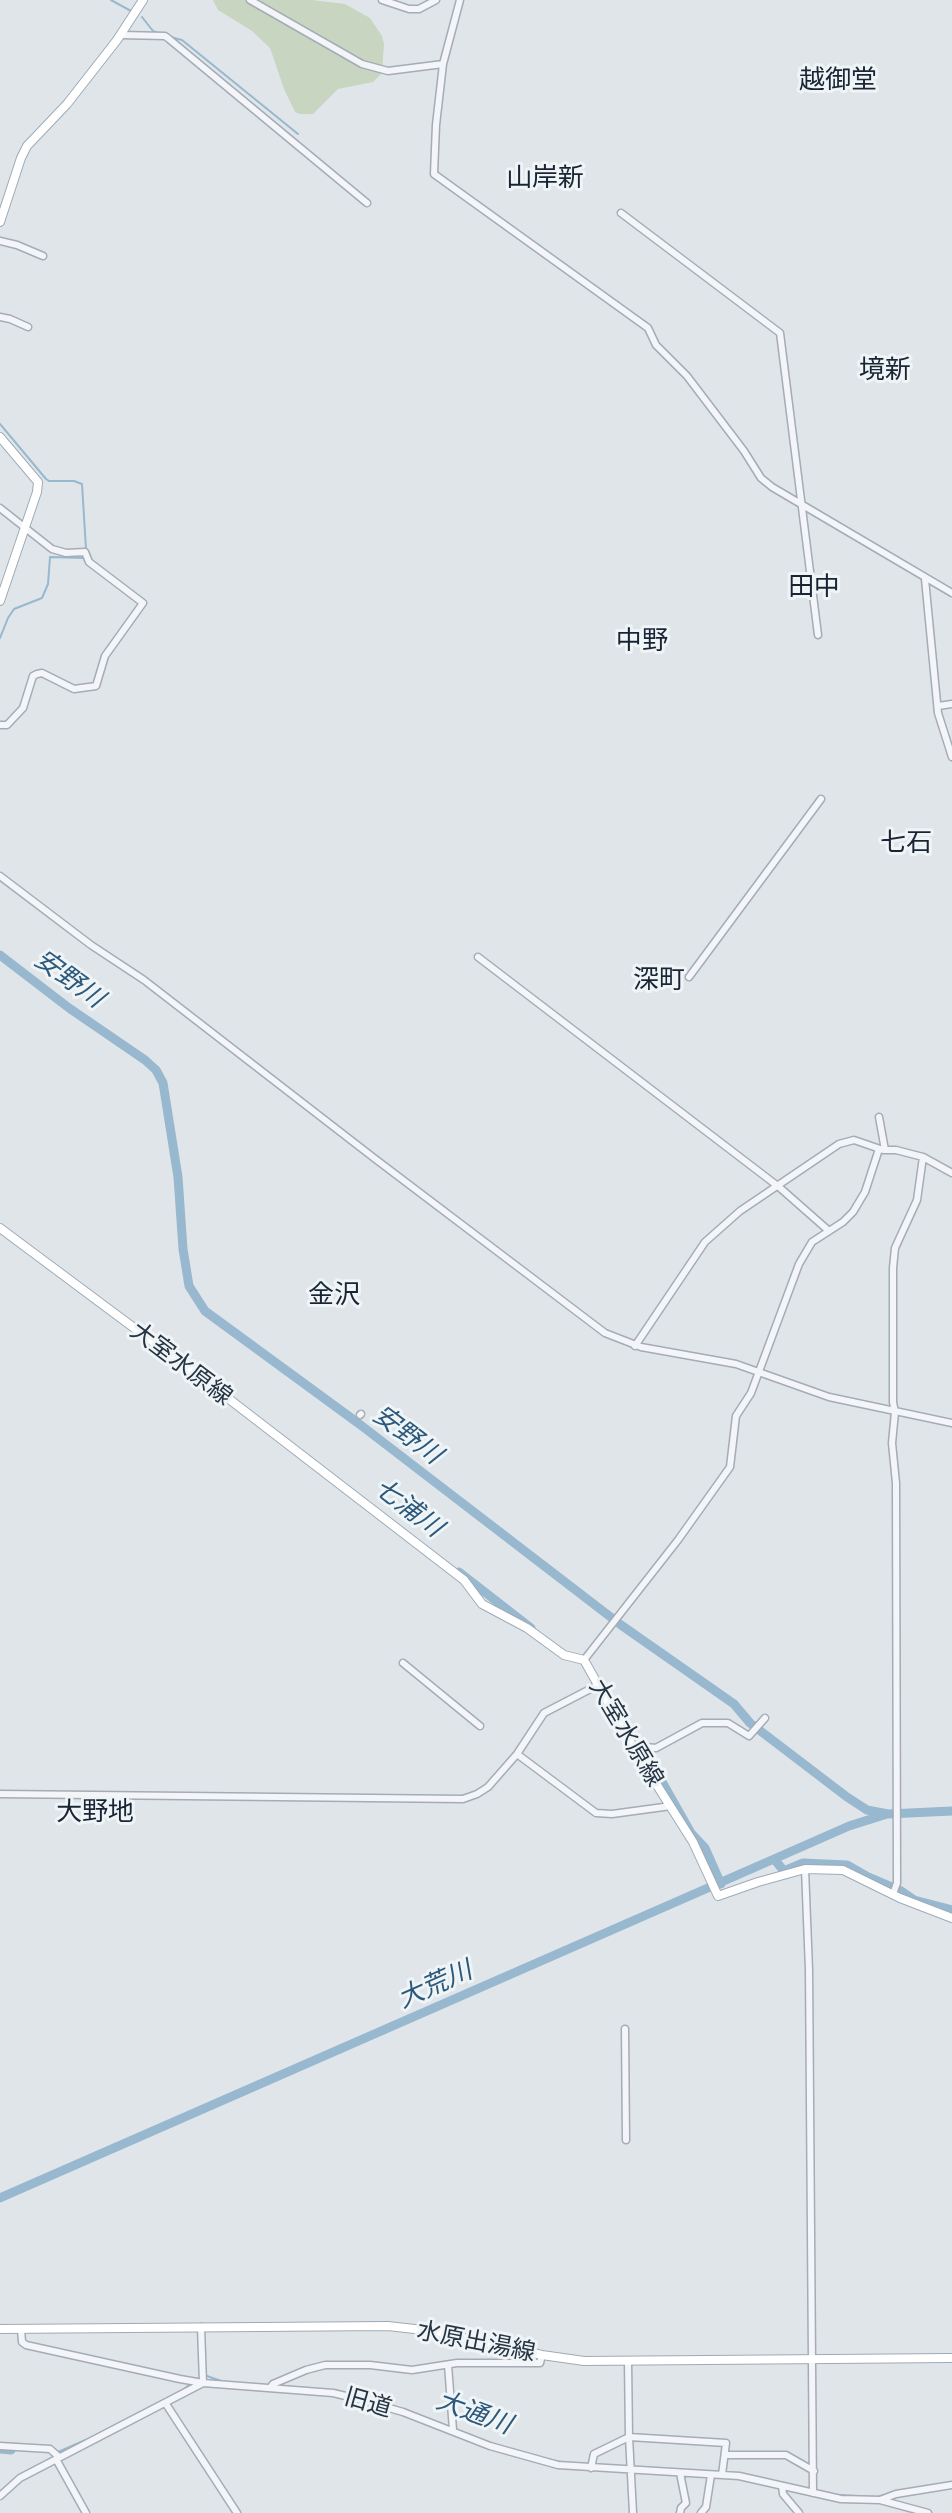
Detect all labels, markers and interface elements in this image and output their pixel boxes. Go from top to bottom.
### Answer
district label: 越御堂 [799,64,877,96]
district label: 山岸新 [506,162,584,194]
district label: 境新 [859,354,911,386]
district label: 田中 [788,571,840,603]
district label: 中野 [616,625,668,657]
district label: 七石 [880,827,932,859]
water label: 安野川 [28,943,110,1015]
district label: 深町 [633,964,685,996]
district label: 金沢 [308,1279,360,1311]
street label: 大室水原線 [124,1316,238,1412]
water label: 安野川 [366,1399,448,1471]
water label: 七浦川 [367,1472,449,1544]
street label: 大室水原線 [583,1674,669,1792]
district label: 大野地 [56,1796,134,1828]
water label: 大荒川 [393,1955,477,2015]
street label: 水原出湯線 [414,2316,538,2368]
street label: 旧道 [341,2383,395,2423]
water label: 大通川 [432,2385,516,2441]

